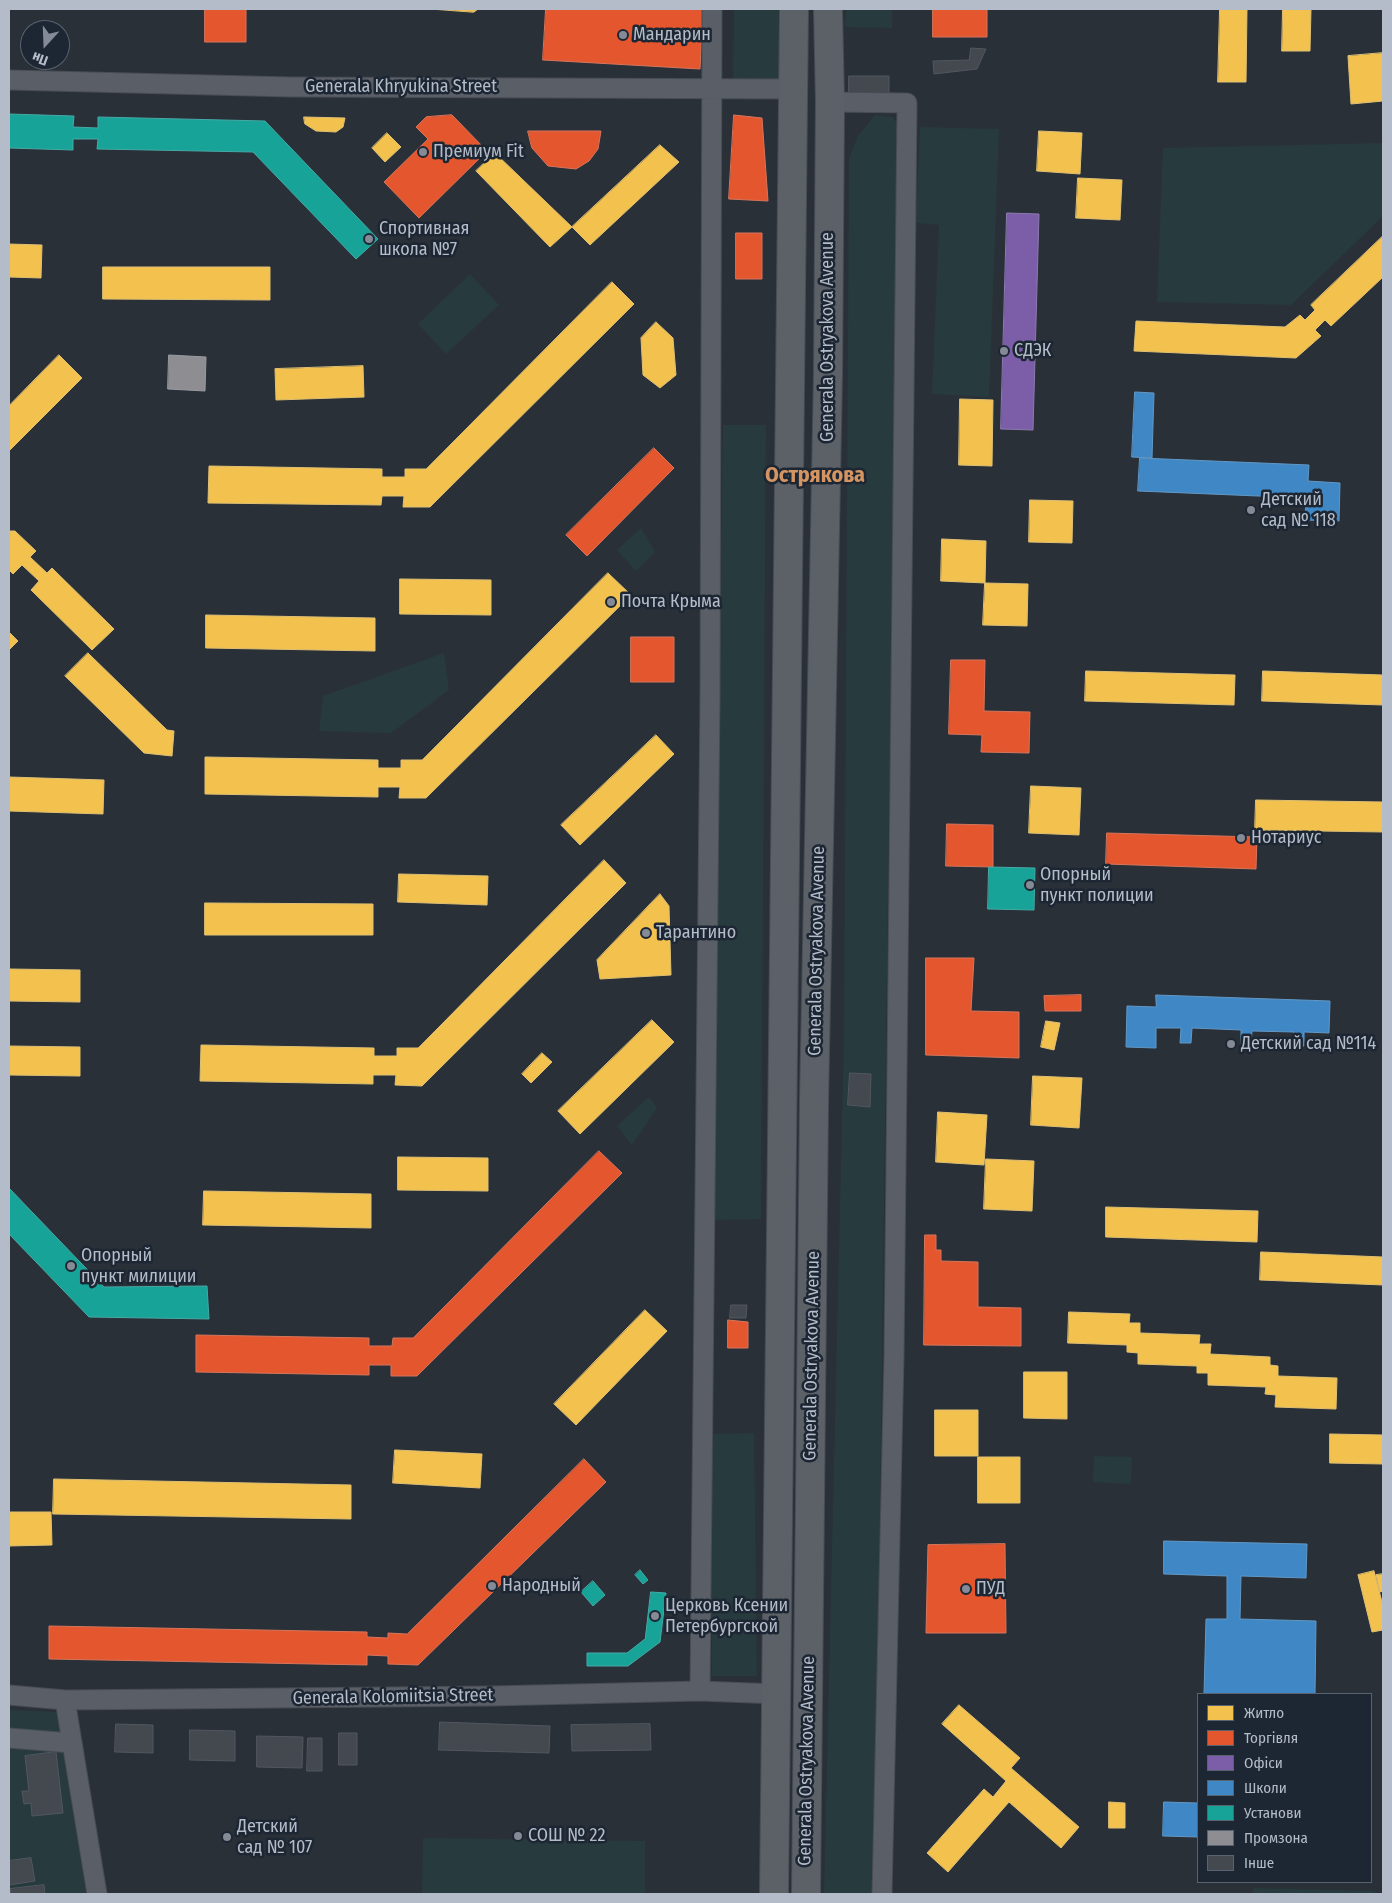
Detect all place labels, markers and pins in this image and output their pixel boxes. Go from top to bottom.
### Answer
place label: Мандарин [633,24,711,46]
marker: Мандарин [617,29,629,41]
place label: Премиум Fit [433,141,524,163]
marker: Премиум Fit [417,146,429,158]
place label: Спортивная школа №7 [379,218,469,260]
marker: Спортивная школа №7 [363,233,375,245]
place label: СДЭК [1014,340,1051,362]
marker: СДЭК [998,345,1010,357]
place label: Детский сад № 118 [1261,489,1336,532]
marker: Детский сад № 118 [1245,504,1257,516]
place label: Почта Крыма [621,591,721,613]
marker: Почта Крыма [605,596,617,608]
place label: Нотариус [1251,827,1321,849]
marker: Нотариус [1235,832,1247,844]
place label: Опорный пункт полиции [1040,864,1154,906]
marker: Опорный пункт полиции [1024,879,1036,891]
place label: Тарантино [656,922,736,944]
marker: Тарантино [640,927,652,939]
place label: Детский сад №114 [1241,1033,1376,1055]
marker: Детский сад №114 [1225,1038,1237,1050]
place label: Опорный пункт милиции [81,1245,197,1288]
marker: Опорный пункт милиции [65,1260,77,1272]
place label: Народный [502,1575,581,1597]
place label: ПУД [976,1578,1005,1600]
marker: Народный [486,1580,498,1592]
marker: ПУД [960,1583,972,1595]
place label: Церковь Ксении Петербургской [665,1595,788,1638]
marker: Церковь Ксении Петербургской [649,1610,661,1622]
place label: Детский сад № 107 [237,1816,312,1858]
place label: СОШ № 22 [528,1825,605,1847]
marker: СОШ № 22 [512,1830,524,1842]
marker: Детский сад № 107 [221,1831,233,1843]

